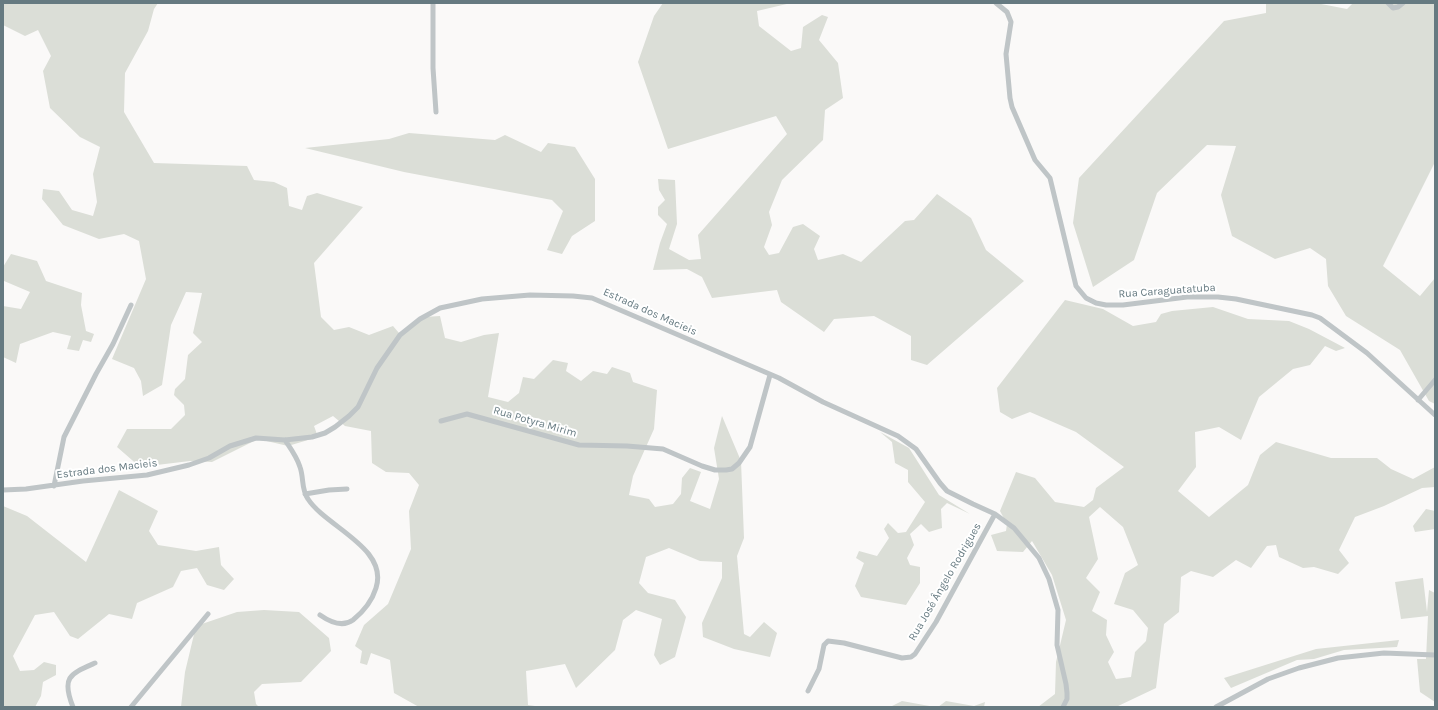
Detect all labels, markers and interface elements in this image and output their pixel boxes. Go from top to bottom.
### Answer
street label: Rua Caraguatatuba [1118,281,1216,301]
street label: Estrada dos Macieis [601,285,699,339]
street label: Rua Potyra Mirim [492,404,578,440]
street label: Estrada dos Macieis [56,456,158,482]
street label: Rua José Ângelo Rodrigues [906,521,984,643]

